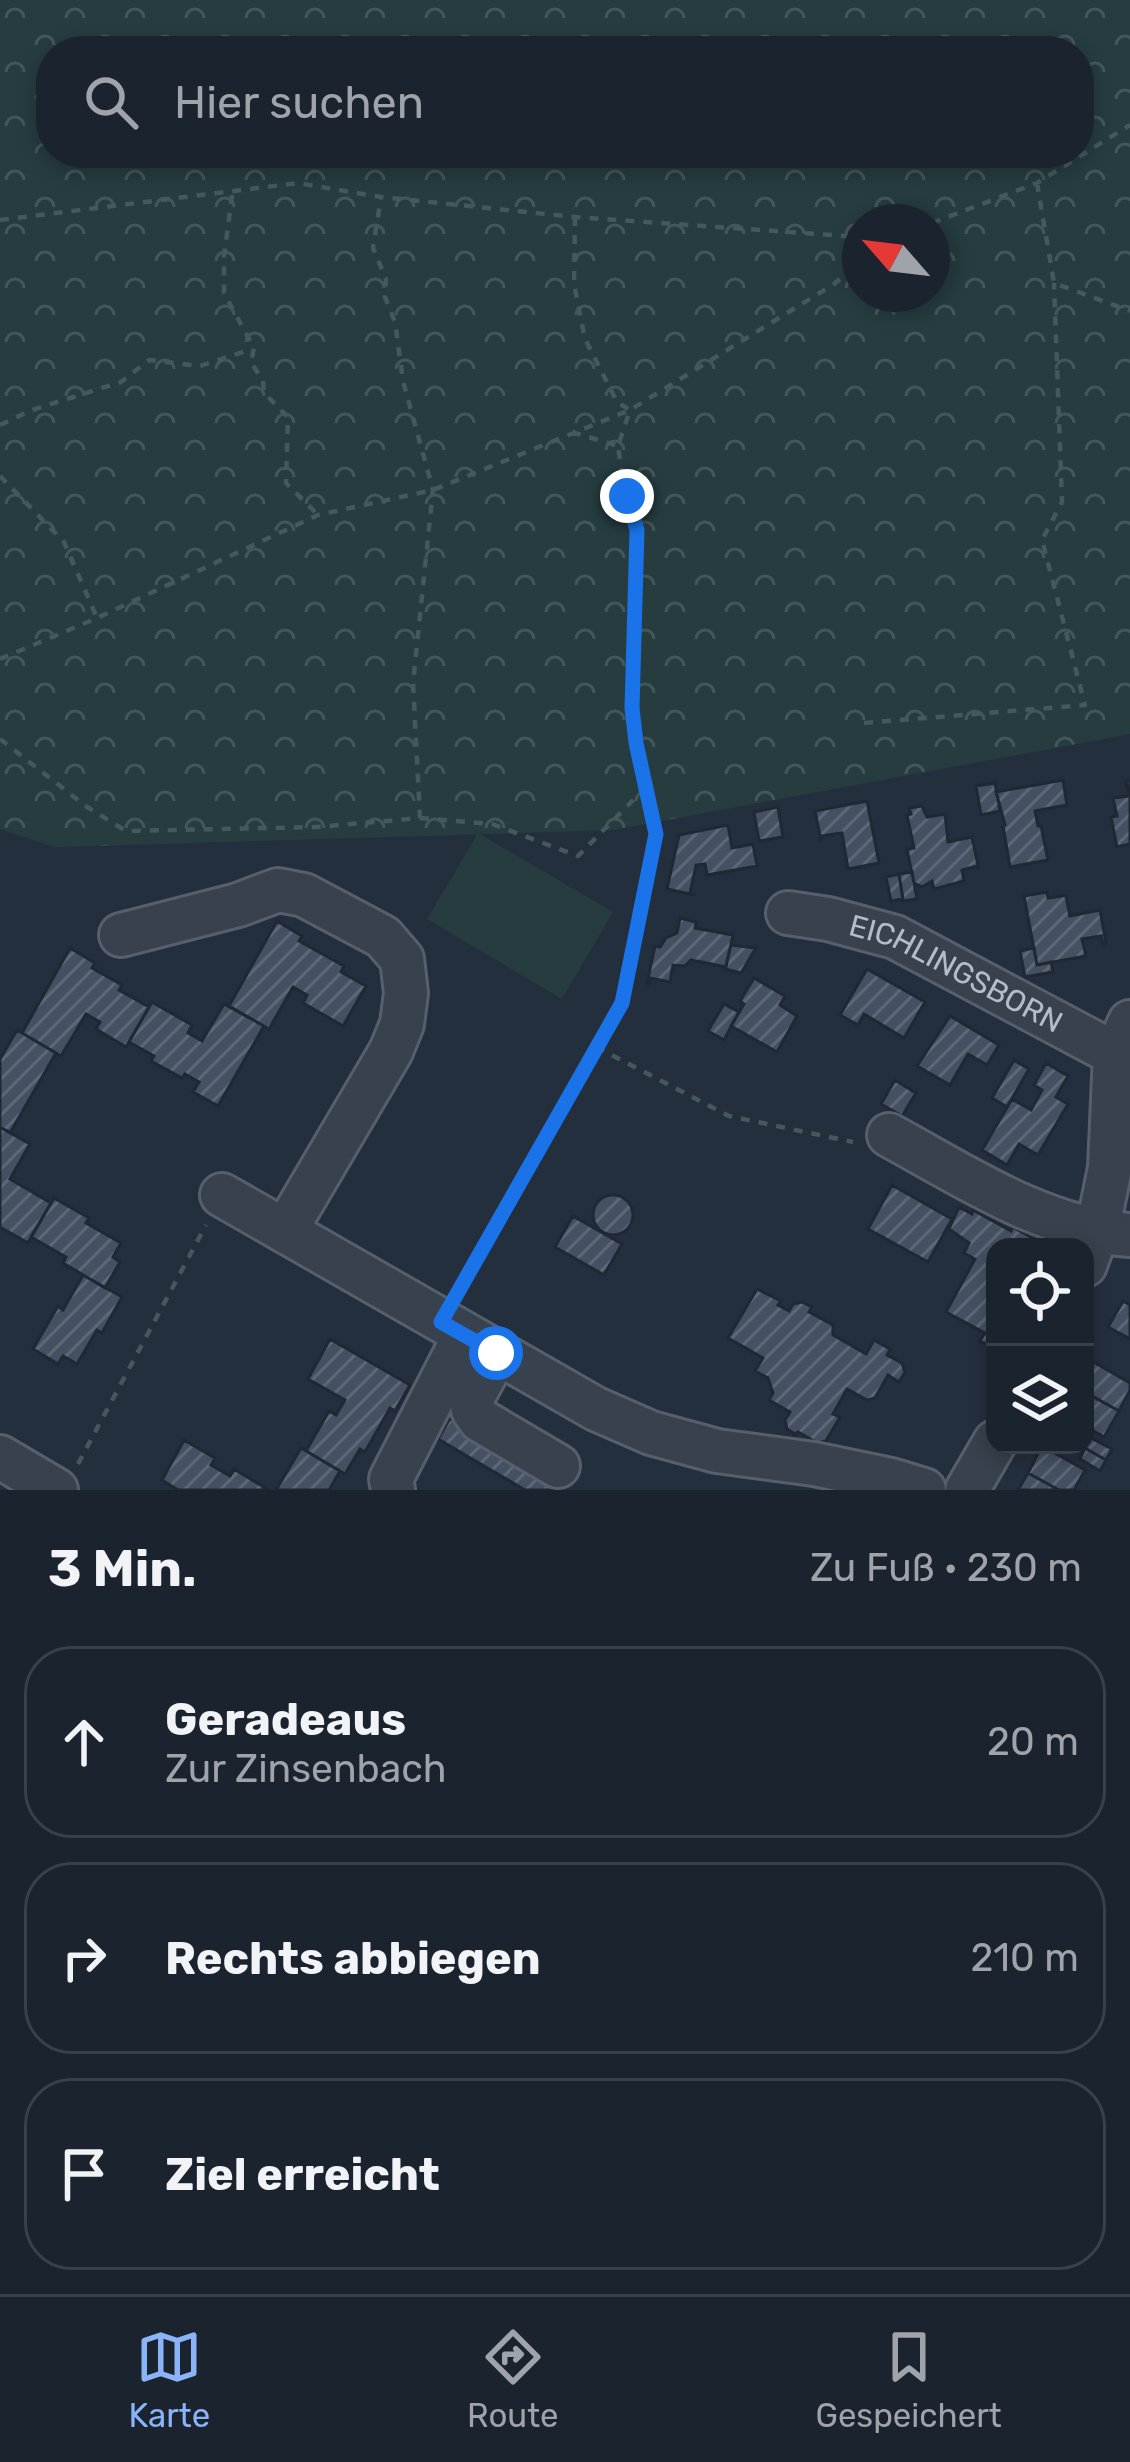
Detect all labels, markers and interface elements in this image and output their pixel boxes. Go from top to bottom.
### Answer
search box [36,36,1094,168]
icon: search [78,69,144,135]
text: Hier suchen [174,76,424,129]
north arrow [842,204,950,312]
route end [600,469,654,523]
street label: EICHLINGSBORN [845,908,1069,1041]
map controls [986,1238,1094,1454]
button: locate [986,1238,1094,1346]
route start [469,1326,523,1380]
button: layers [986,1346,1094,1454]
text: 3 Min. [48,1538,197,1599]
text: Zu Fuß · 230 m [810,1545,1082,1591]
text: Geradeaus [165,1693,406,1746]
icon: ahead [51,1709,117,1775]
text: 20 m [987,1719,1079,1765]
text: Zur Zinsenbach [165,1746,447,1792]
icon: right [51,1925,117,1991]
text: Rechts abbiegen [165,1932,541,1985]
text: 210 m [970,1935,1079,1981]
icon: arrive [51,2141,117,2207]
text: Ziel erreicht [165,2148,440,2201]
tab: Karte [128,2324,210,2435]
tab: Route [467,2324,559,2435]
tab: Gespeichert [815,2324,1002,2435]

